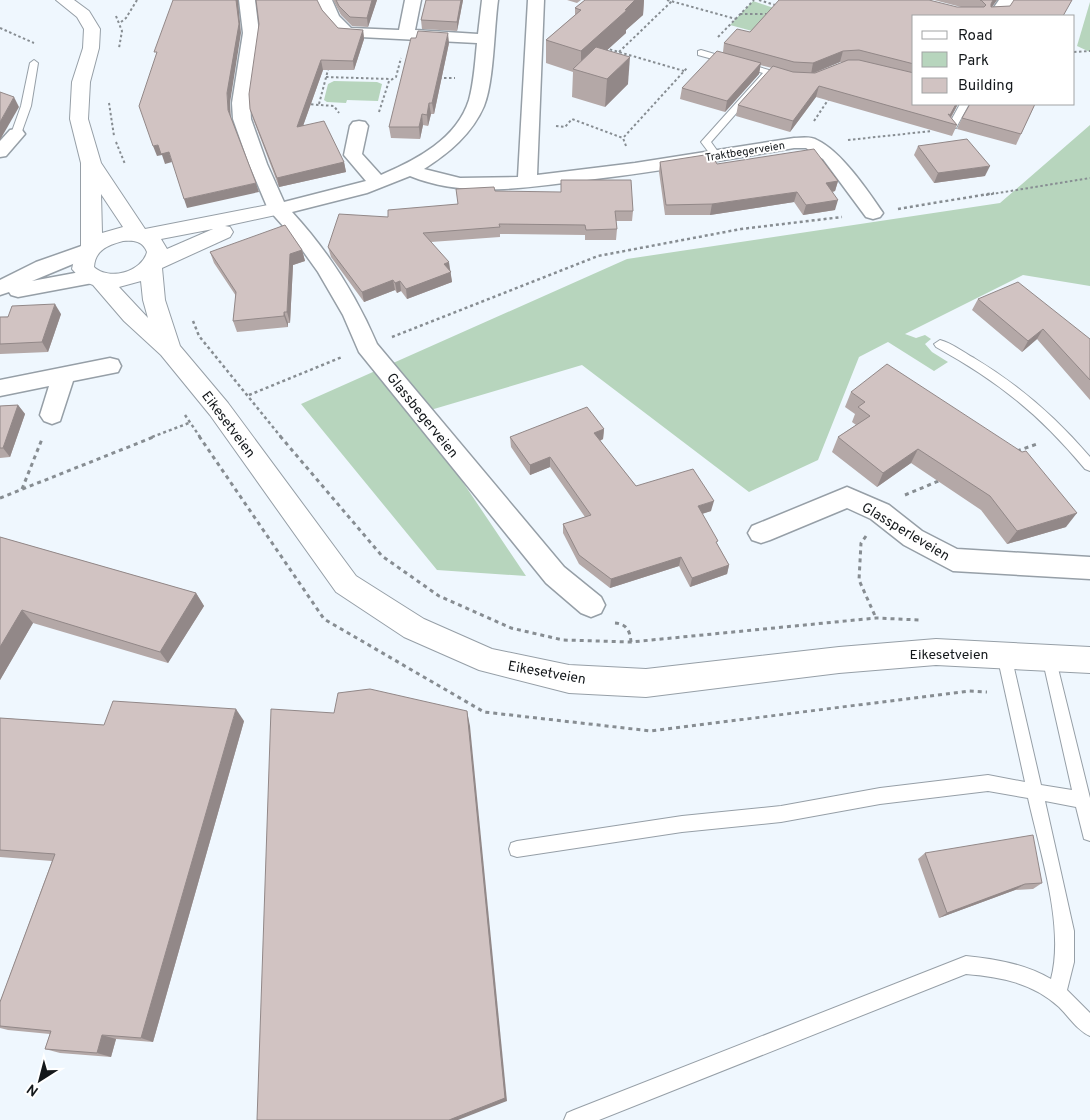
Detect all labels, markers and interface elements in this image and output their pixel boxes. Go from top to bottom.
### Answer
legend [912,15,1075,105]
text: Road [958,27,993,46]
text: Park [958,52,989,71]
text: Building [958,77,1013,96]
street label: Traktbegerveien [704,139,786,165]
street label: Glassbegerveien [382,370,461,462]
street label: Eikesetveien [197,388,258,462]
street label: Glassperleveien [858,499,952,565]
street label: Eikesetveien [910,647,988,664]
street label: Eikesetveien [506,658,587,689]
north arrow [15,1055,65,1105]
text: N [24,1079,42,1099]

